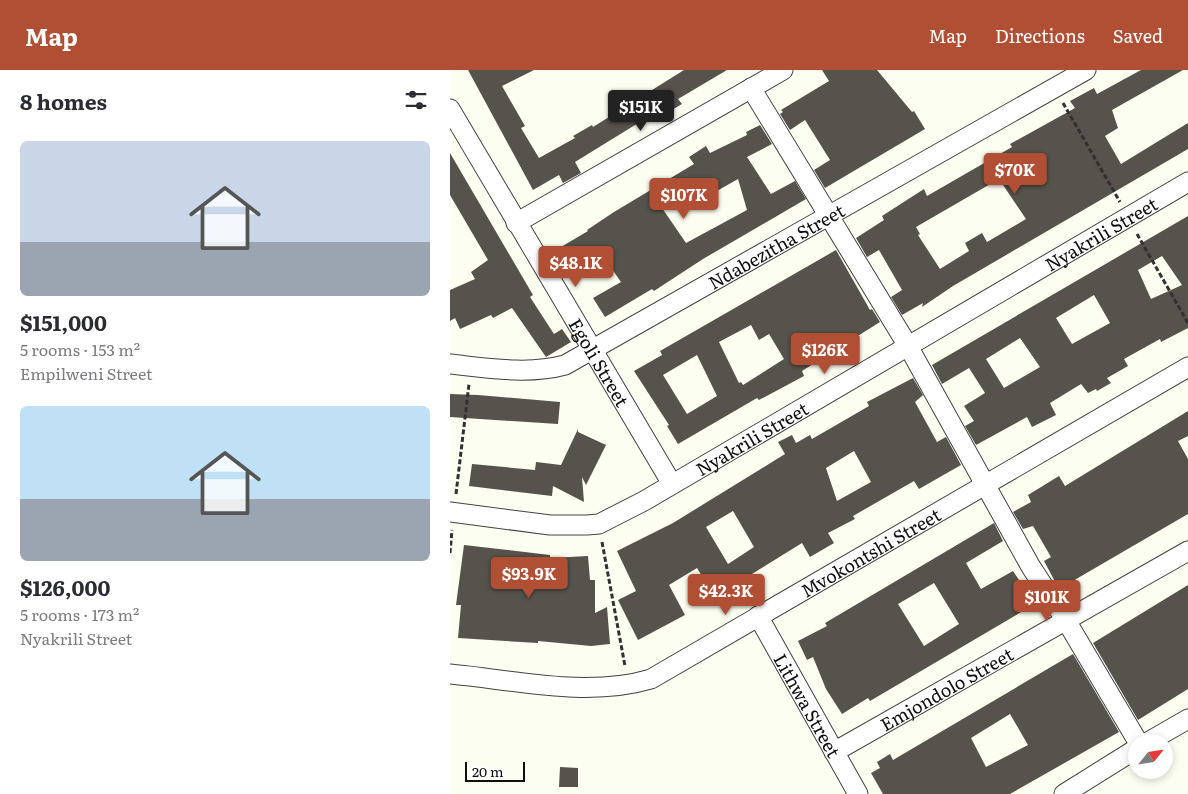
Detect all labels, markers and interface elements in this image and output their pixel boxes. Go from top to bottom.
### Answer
text: Map [25,18,78,53]
text: Map [929,22,967,49]
text: Directions [995,22,1085,49]
text: Saved [1113,22,1163,49]
text: 8 homes [20,85,107,116]
icon: filters [402,86,430,114]
pin: $151K [606,90,676,132]
text: $151K [619,94,663,118]
pin: $70K [985,152,1045,195]
text: $70K [995,157,1035,181]
icon: home [180,173,270,263]
pin: $107K [649,178,719,220]
text: $107K [660,182,708,206]
street label: Nyakrili Street [1039,189,1163,277]
street label: Ndabezitha Street [703,196,850,295]
pin: $48.1K [535,246,617,288]
text: $48.1K [549,250,603,274]
text: $151,000 [20,306,107,337]
street label: Egoli Street [563,313,637,412]
pin: $126K [790,332,860,375]
text: 5 rooms · 153 m² [20,337,140,361]
text: $126K [802,337,848,361]
text: Empilweni Street [20,361,152,385]
street label: Nyakrili Street [690,394,813,482]
icon: home [180,438,270,528]
street label: Mvokontshi Street [795,500,946,603]
pin: $93.9K [488,556,570,599]
text: $93.9K [502,561,556,585]
text: $126,000 [20,571,110,602]
pin: $42.3K [685,574,767,616]
text: $42.3K [699,578,753,602]
pin: $101K [1012,580,1082,622]
text: $101K [1024,584,1070,608]
text: 5 rooms · 173 m² [20,602,139,626]
text: Nyakrili Street [20,626,132,650]
street label: Emjondolo Street [875,639,1018,737]
street label: Lithwa Street [768,648,848,763]
north arrow [1128,734,1172,779]
map controls [1128,734,1173,779]
scale bar [465,759,525,782]
text: 20 m [472,761,504,781]

